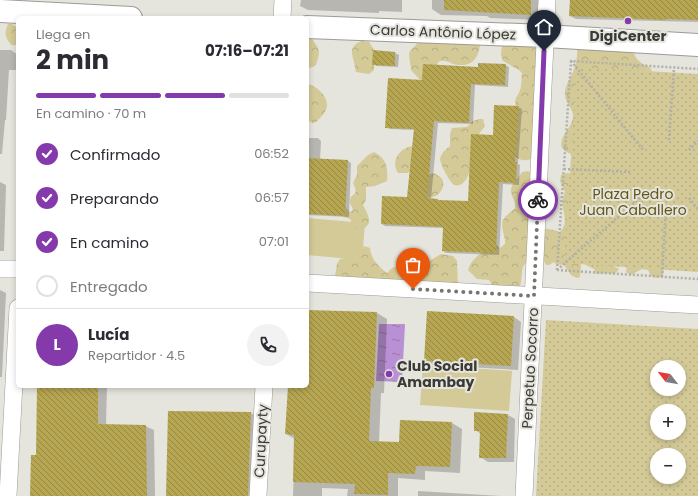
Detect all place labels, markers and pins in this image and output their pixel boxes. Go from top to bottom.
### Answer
pin [527,10,561,51]
marker: DigiCenter [623,16,633,26]
place label: DigiCenter [590,26,666,46]
pin [396,248,430,289]
place label: Club Social Amambay [397,356,477,392]
marker: Club Social Amambay [384,369,394,379]

